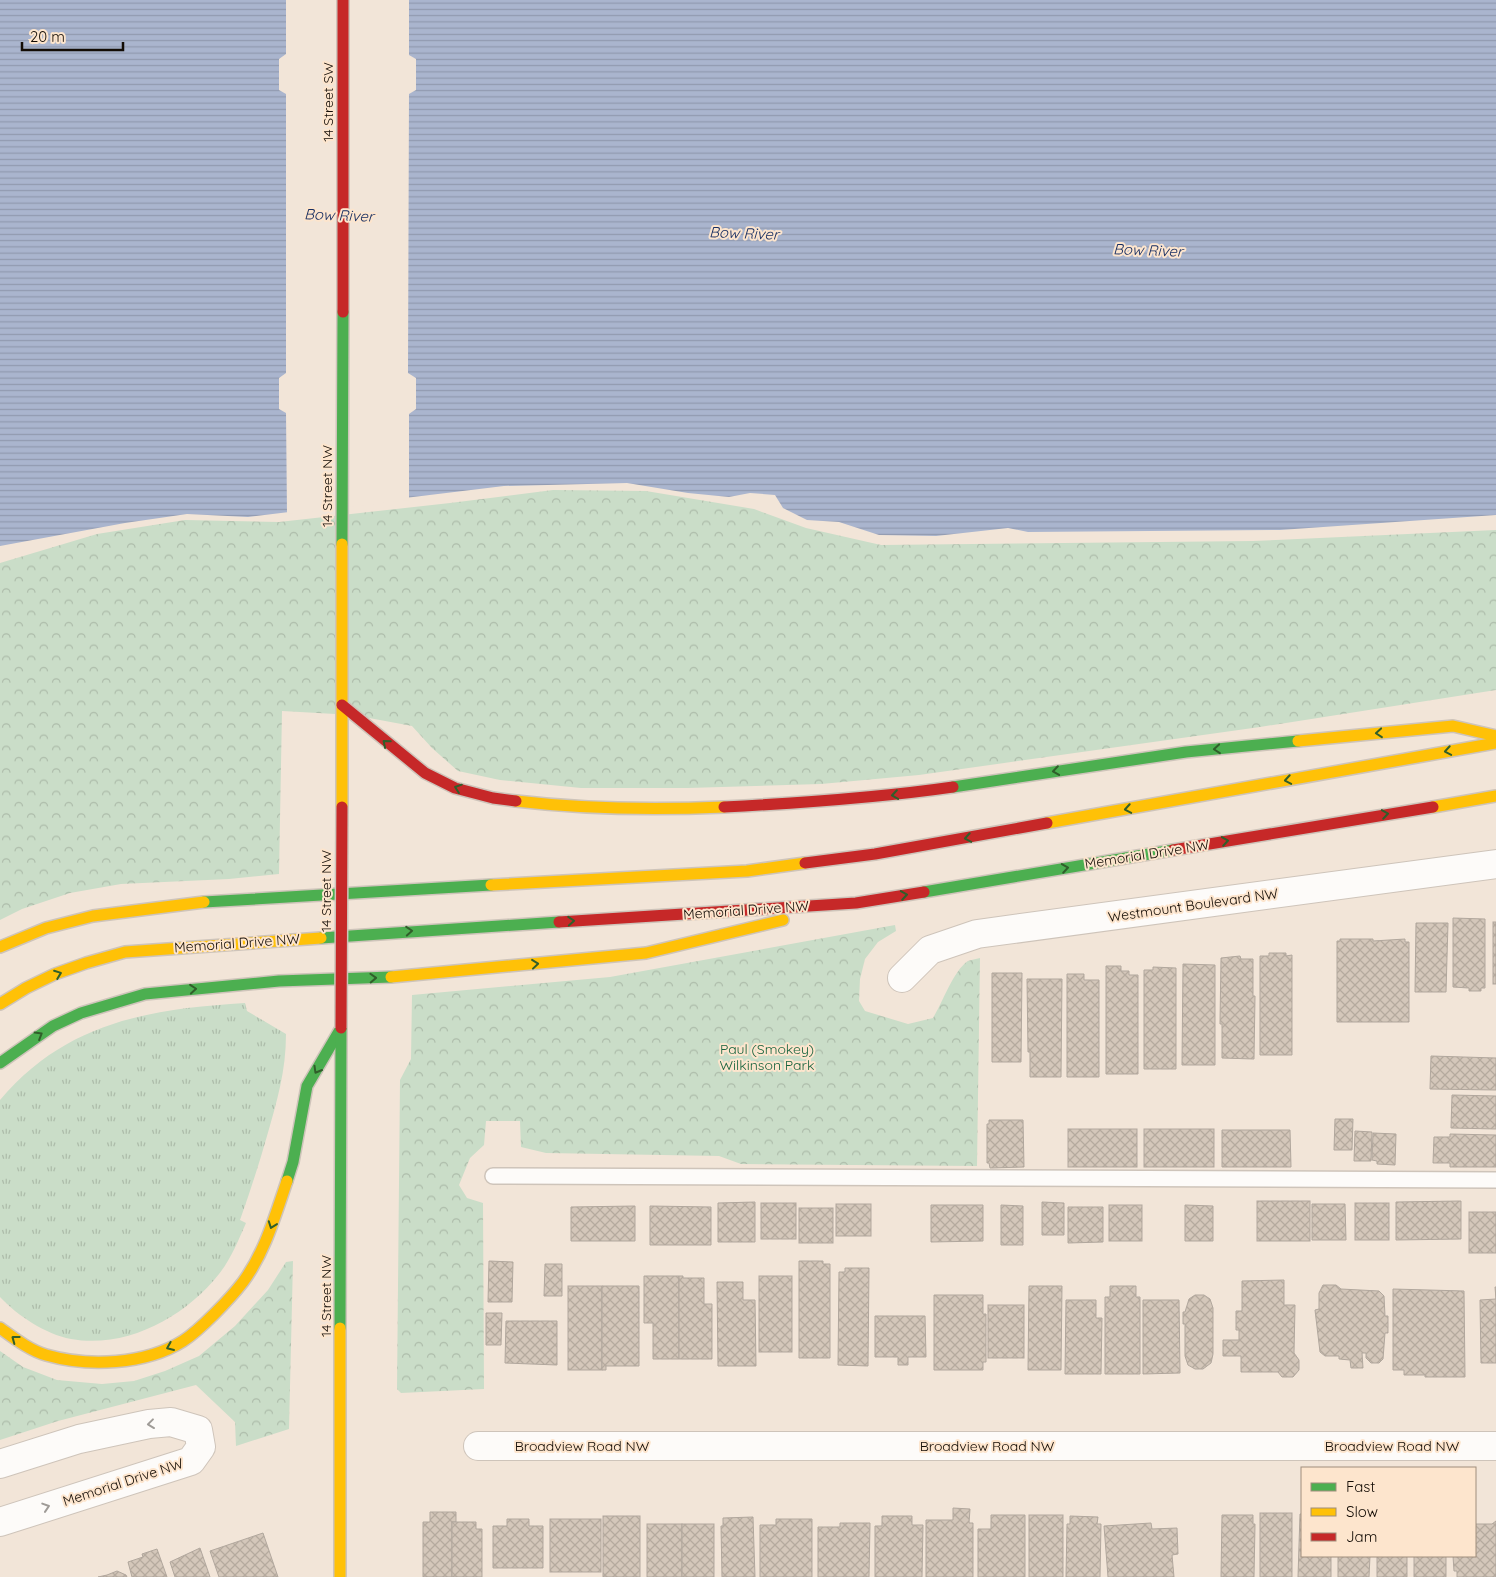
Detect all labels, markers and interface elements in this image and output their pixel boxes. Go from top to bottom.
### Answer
scale bar [22,20,124,52]
text: 20 m [30,27,65,46]
street label: 14 Street SW [319,62,337,142]
water label: Bow River [304,204,376,226]
water label: Bow River [709,222,781,244]
water label: Bow River [1113,239,1185,261]
street label: 14 Street NW [318,445,336,527]
one-way arrow [1374,728,1382,739]
one-way arrow [383,740,392,749]
one-way arrow [1213,743,1221,754]
one-way arrow [1444,746,1452,756]
one-way arrow [1052,765,1060,775]
one-way arrow [1284,775,1292,785]
one-way arrow [454,784,463,794]
one-way arrow [891,789,899,800]
one-way arrow [1124,803,1133,813]
one-way arrow [1381,810,1390,820]
one-way arrow [964,832,973,842]
street label: Memorial Drive NW [1083,835,1211,873]
one-way arrow [1221,837,1229,847]
street label: 14 Street NW [317,850,335,932]
one-way arrow [1061,863,1069,874]
street label: Westmount Boulevard NW [1107,884,1280,926]
one-way arrow [900,890,909,900]
street label: Memorial Drive NW [683,897,810,923]
one-way arrow [568,915,576,926]
one-way arrow [406,926,414,937]
street label: Memorial Drive NW [174,930,301,956]
one-way arrow [531,959,539,970]
one-way arrow [54,970,62,980]
one-way arrow [369,972,377,983]
one-way arrow [190,984,198,995]
one-way arrow [34,1031,43,1041]
park label: Paul (Smokey) Wilkinson Park [720,1040,814,1074]
one-way arrow [313,1064,323,1073]
one-way arrow [268,1220,278,1229]
street label: 14 Street NW [317,1255,335,1337]
one-way arrow [11,1336,21,1345]
one-way arrow [166,1340,175,1351]
one-way arrow [147,1418,155,1429]
street label: Broadview Road NW [515,1437,650,1455]
street label: Broadview Road NW [920,1437,1055,1455]
street label: Broadview Road NW [1325,1437,1460,1455]
street label: Memorial Drive NW [60,1454,186,1510]
legend [1301,1467,1476,1557]
text: Fast [1346,1477,1375,1496]
text: Slow [1346,1502,1378,1521]
one-way arrow [42,1503,50,1513]
text: Jam [1346,1527,1377,1546]

